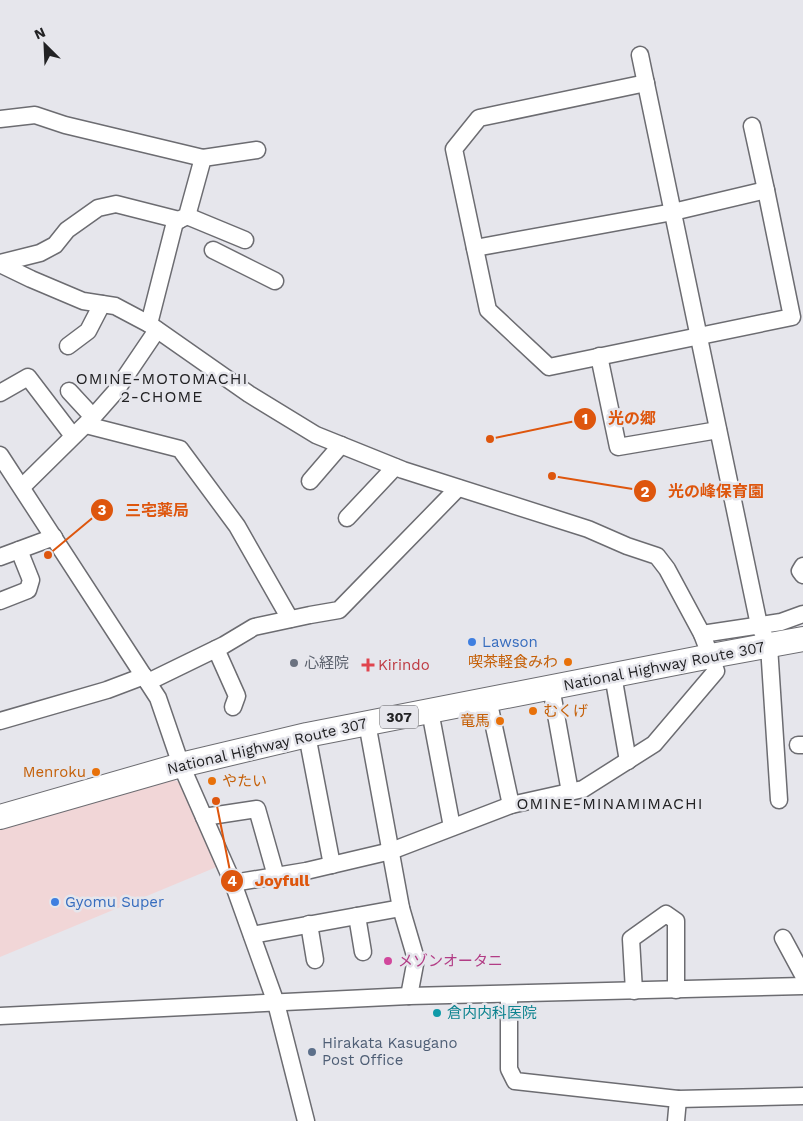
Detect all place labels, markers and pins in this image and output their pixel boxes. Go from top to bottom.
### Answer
callout: 光の郷 [573,403,666,434]
callout: 光の峰保育園 [633,476,774,507]
callout: 三宅薬局 [90,494,199,525]
place label: Lawson [482,633,538,651]
marker: Lawson [466,636,478,648]
place label: 喫茶軽食みわ [468,653,558,671]
place label: 心経院 [304,654,349,672]
place label: Kirindo [378,656,430,674]
marker: 喫茶軽食みわ [562,656,574,668]
marker: 心経院 [288,657,300,669]
marker: Kirindo [362,659,374,671]
place label: むくげ [543,702,588,720]
marker: むくげ [527,705,539,717]
place label: 竜馬 [460,712,490,730]
marker: 竜馬 [494,715,506,727]
place label: Menroku [23,763,86,781]
marker: Menroku [90,766,102,778]
place label: やたい [222,772,267,790]
marker: やたい [206,775,218,787]
callout: Joyfull [219,865,319,896]
place label: Gyomu Super [65,893,164,911]
marker: Gyomu Super [49,896,61,908]
place label: メゾンオータニ [398,952,503,970]
marker: メゾンオータニ [382,955,394,967]
place label: 倉内内科医院 [447,1004,537,1022]
marker: 倉内内科医院 [431,1007,443,1019]
place label: Hirakata Kasugano Post Office [322,1034,458,1069]
marker: Hirakata Kasugano Post Office [306,1046,318,1058]

